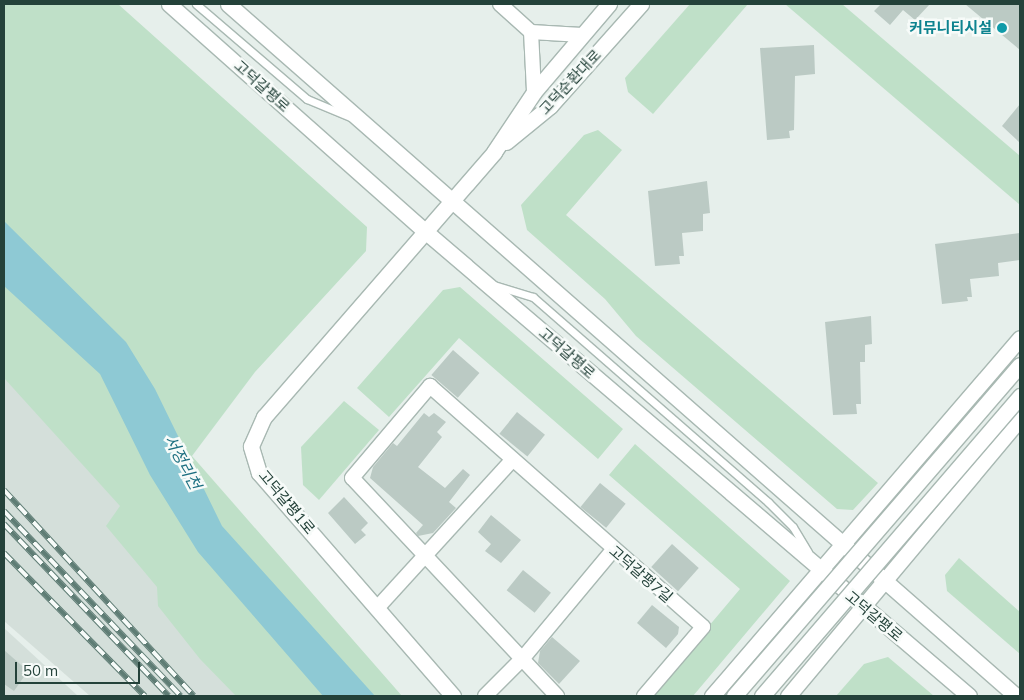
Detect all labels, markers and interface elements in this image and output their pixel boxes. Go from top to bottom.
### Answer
place label: 커뮤니티시설 [909,19,992,37]
marker: 커뮤니티시설 [996,22,1008,34]
street label: 고덕순환대로 [535,46,605,118]
street label: 고덕갈평로 [230,56,294,116]
street label: 고덕갈평로 [535,324,599,382]
water label: 서정리천 [161,431,205,493]
street label: 고덕갈평1로 [255,466,319,538]
street label: 고덕갈평7길 [606,542,676,606]
street label: 고덕갈평로 [842,587,906,645]
scale bar [18,652,142,684]
text: 50 m [23,661,58,680]

